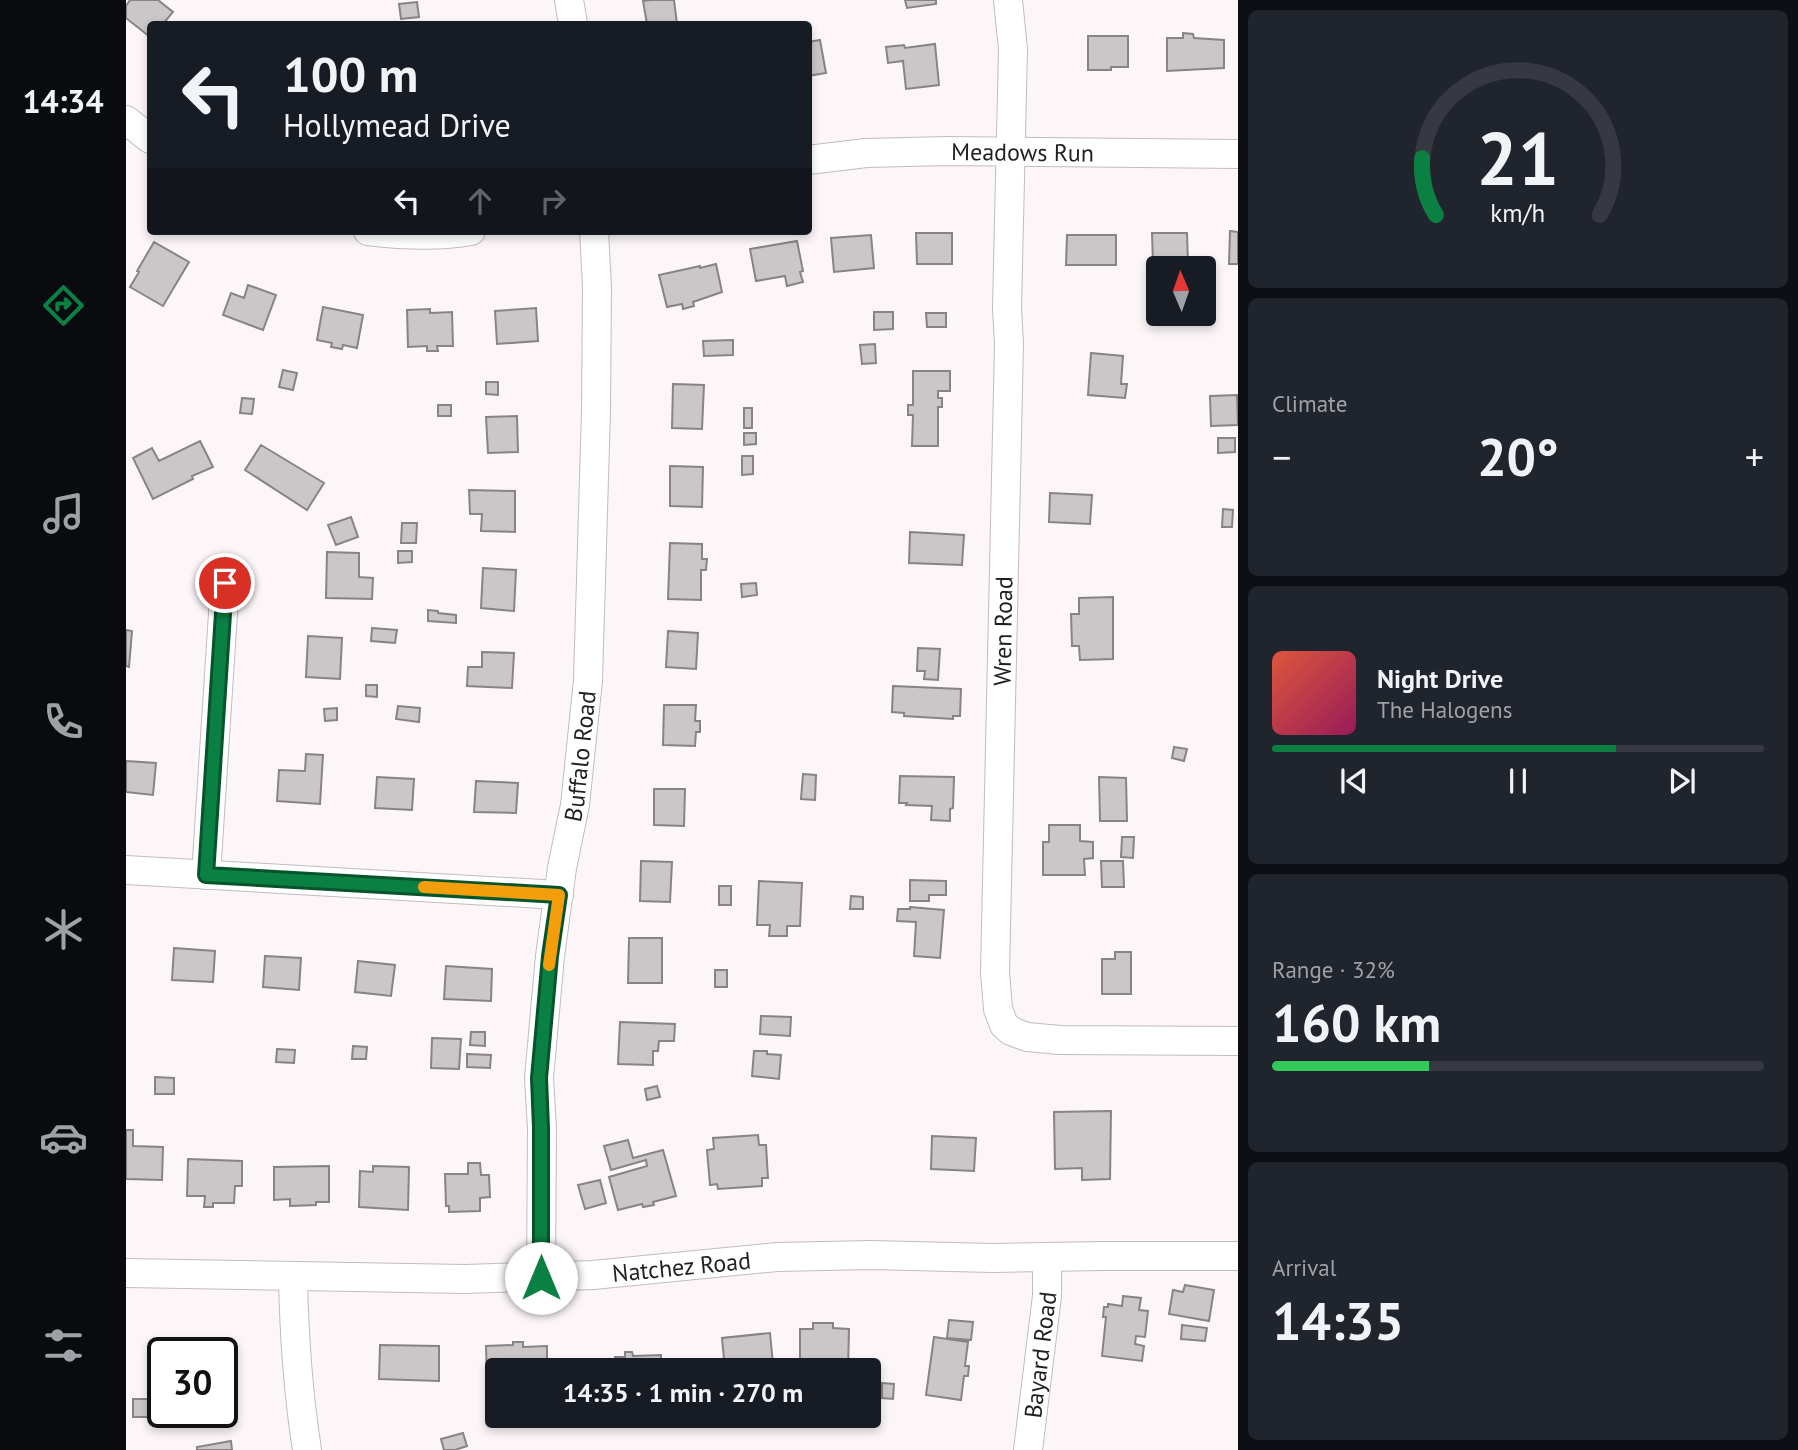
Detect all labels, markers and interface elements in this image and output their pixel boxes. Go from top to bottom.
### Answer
text: 100 m [283,42,418,106]
icon: left [168,49,259,140]
text: 14:34 [22,80,104,122]
text: Hollymead Drive [283,104,511,146]
text: 21 [1477,111,1559,205]
street label: Meadows Run [951,136,1094,168]
icon: left [388,182,426,220]
icon: ahead [461,182,499,220]
icon: right [534,182,572,220]
text: km/h [1491,197,1545,229]
north arrow [1146,256,1216,326]
map controls [1146,256,1216,326]
icon: directions [39,281,88,330]
text: Climate [1272,389,1347,418]
text: 20° [1477,423,1559,490]
text: − [1272,432,1291,481]
text: + [1745,432,1764,481]
icon: music [39,489,88,538]
pin [195,553,255,613]
icon: arrive [206,564,244,602]
street label: Wren Road [987,576,1019,686]
text: Night Drive [1377,662,1503,695]
street label: Buffalo Road [557,689,602,824]
text: The Halogens [1377,695,1512,724]
icon: phone [39,697,88,746]
icon: previous [1335,762,1373,800]
icon: pause [1499,762,1537,800]
icon: next [1663,762,1701,800]
icon: climate [39,905,88,954]
text: Range · 32% [1272,955,1395,984]
text: 160 km [1272,989,1441,1056]
icon: car [39,1113,88,1162]
position arrow [504,1241,578,1315]
street label: Natchez Road [611,1244,752,1289]
text: Arrival [1272,1253,1336,1282]
text: 14:35 [1272,1287,1404,1354]
street label: Bayard Road [1017,1290,1063,1420]
icon: filters [39,1321,88,1370]
speed limit sign: 30 [147,1337,238,1428]
text: 14:35 · 1 min · 270 m [563,1376,803,1409]

